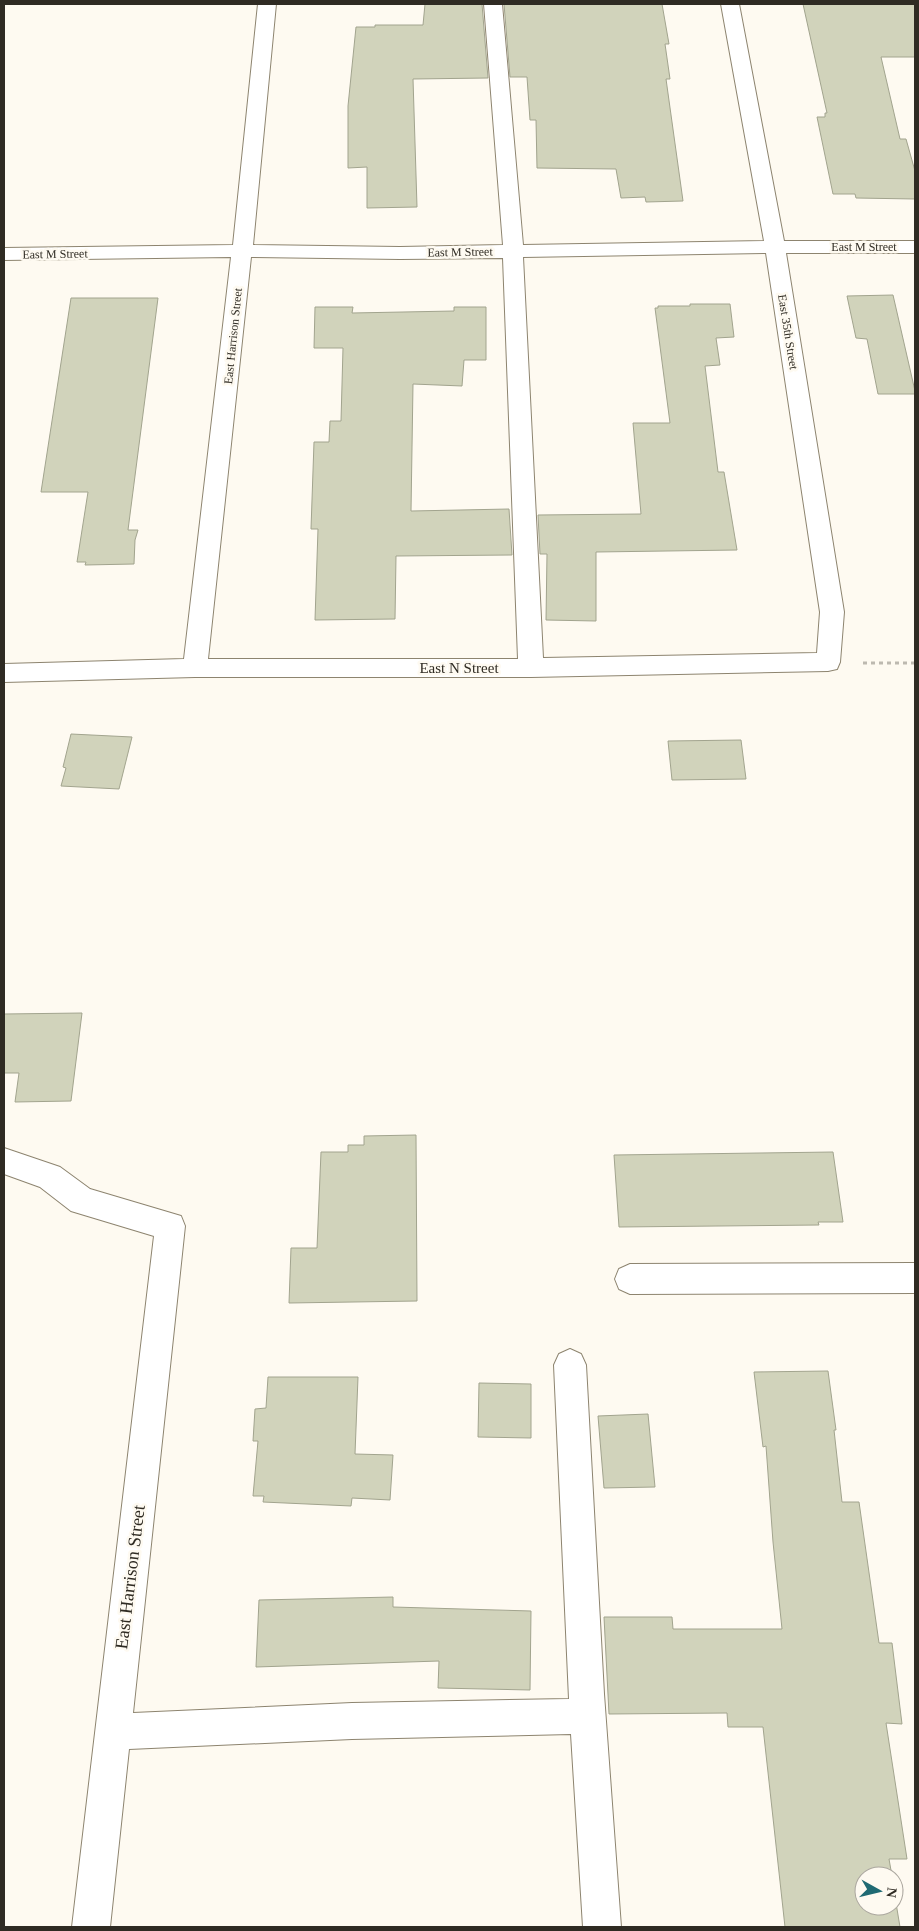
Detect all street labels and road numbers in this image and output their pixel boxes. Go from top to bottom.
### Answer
street label: East M Street [831,240,897,254]
street label: East M Street [427,244,493,260]
street label: East M Street [22,246,88,262]
street label: East Harrison Street [221,287,245,385]
street label: East 35th Street [775,293,801,371]
street label: East N Street [419,660,499,676]
street label: East Harrison Street [111,1504,149,1650]

